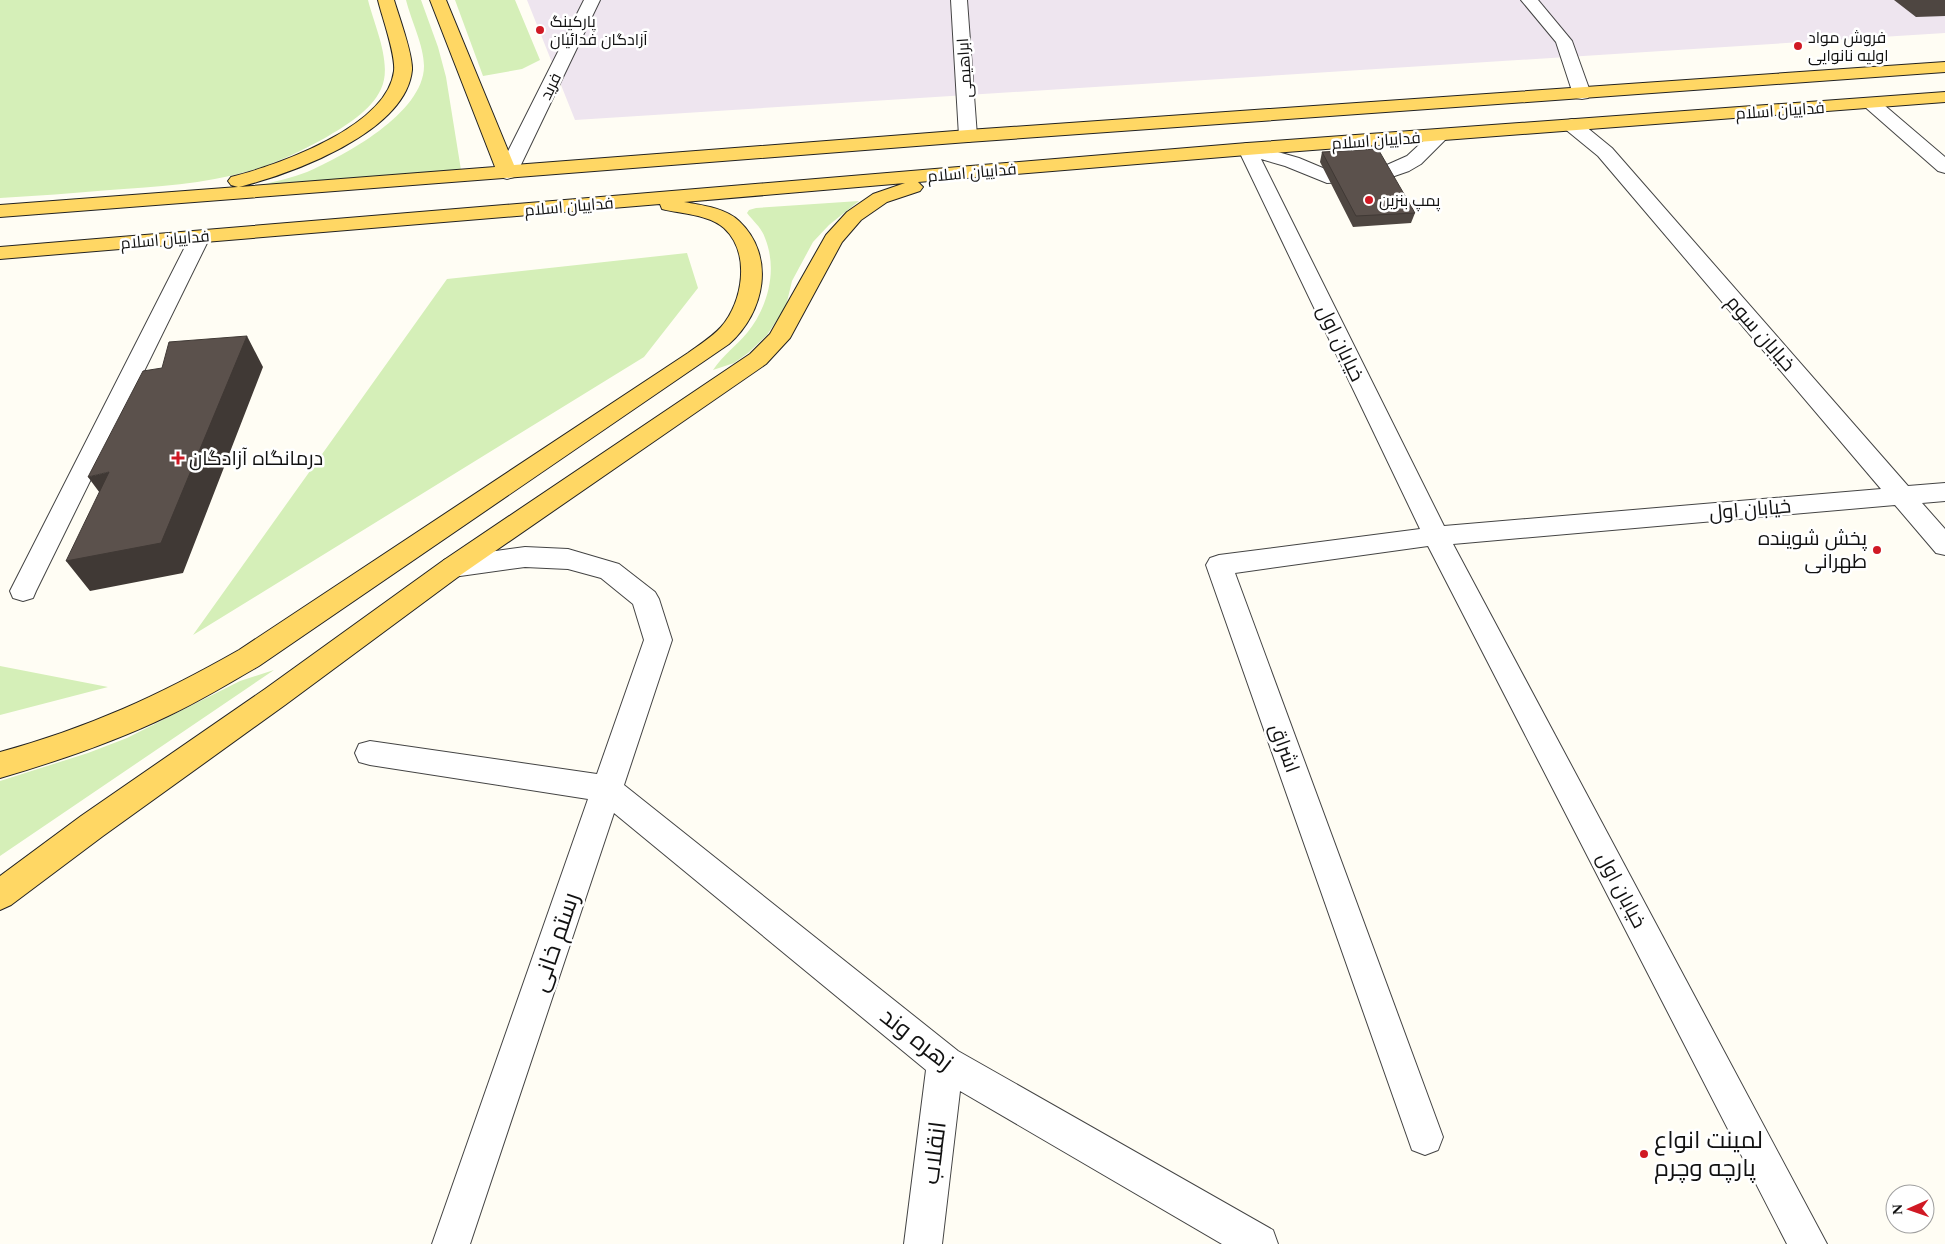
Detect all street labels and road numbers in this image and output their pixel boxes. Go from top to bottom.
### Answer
street label: ابراهیمی [951,37,979,99]
street label: فرید [534,69,568,104]
street label: فداییان اسلام [1735,96,1825,126]
street label: فداییان اسلام [1331,126,1421,156]
street label: فداییان اسلام [927,157,1018,189]
street label: فداییان اسلام [524,191,615,223]
street label: فداییان اسلام [120,224,211,256]
street label: خیابان سوم [1718,289,1802,379]
street label: خیابان اول [1309,300,1372,387]
street label: خیابان اول [1708,491,1792,529]
street label: اشراق [1261,720,1307,777]
street label: خیابان اول [1589,847,1654,934]
street label: رستم خانی [522,888,590,997]
street label: زهره وند [872,999,961,1080]
street label: انقلاب [913,1120,957,1187]

